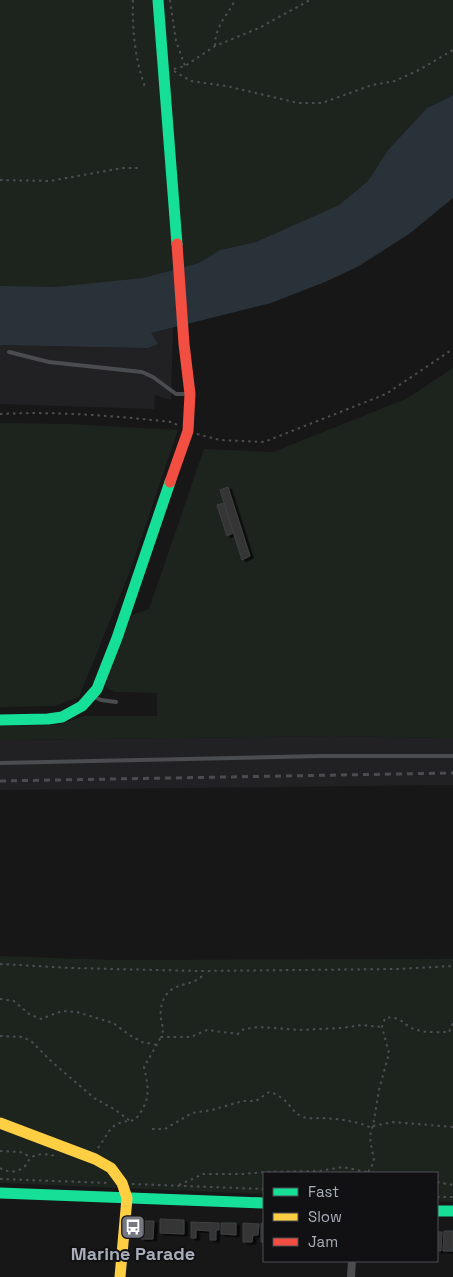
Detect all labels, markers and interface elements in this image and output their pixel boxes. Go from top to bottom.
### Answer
legend [263,1172,438,1262]
text: Fast [308,1182,339,1201]
text: Slow [308,1207,342,1226]
bus stop icon: Marine Parade [120,1214,146,1240]
text: Jam [308,1232,338,1251]
place label: Marine Parade [71,1242,195,1265]

